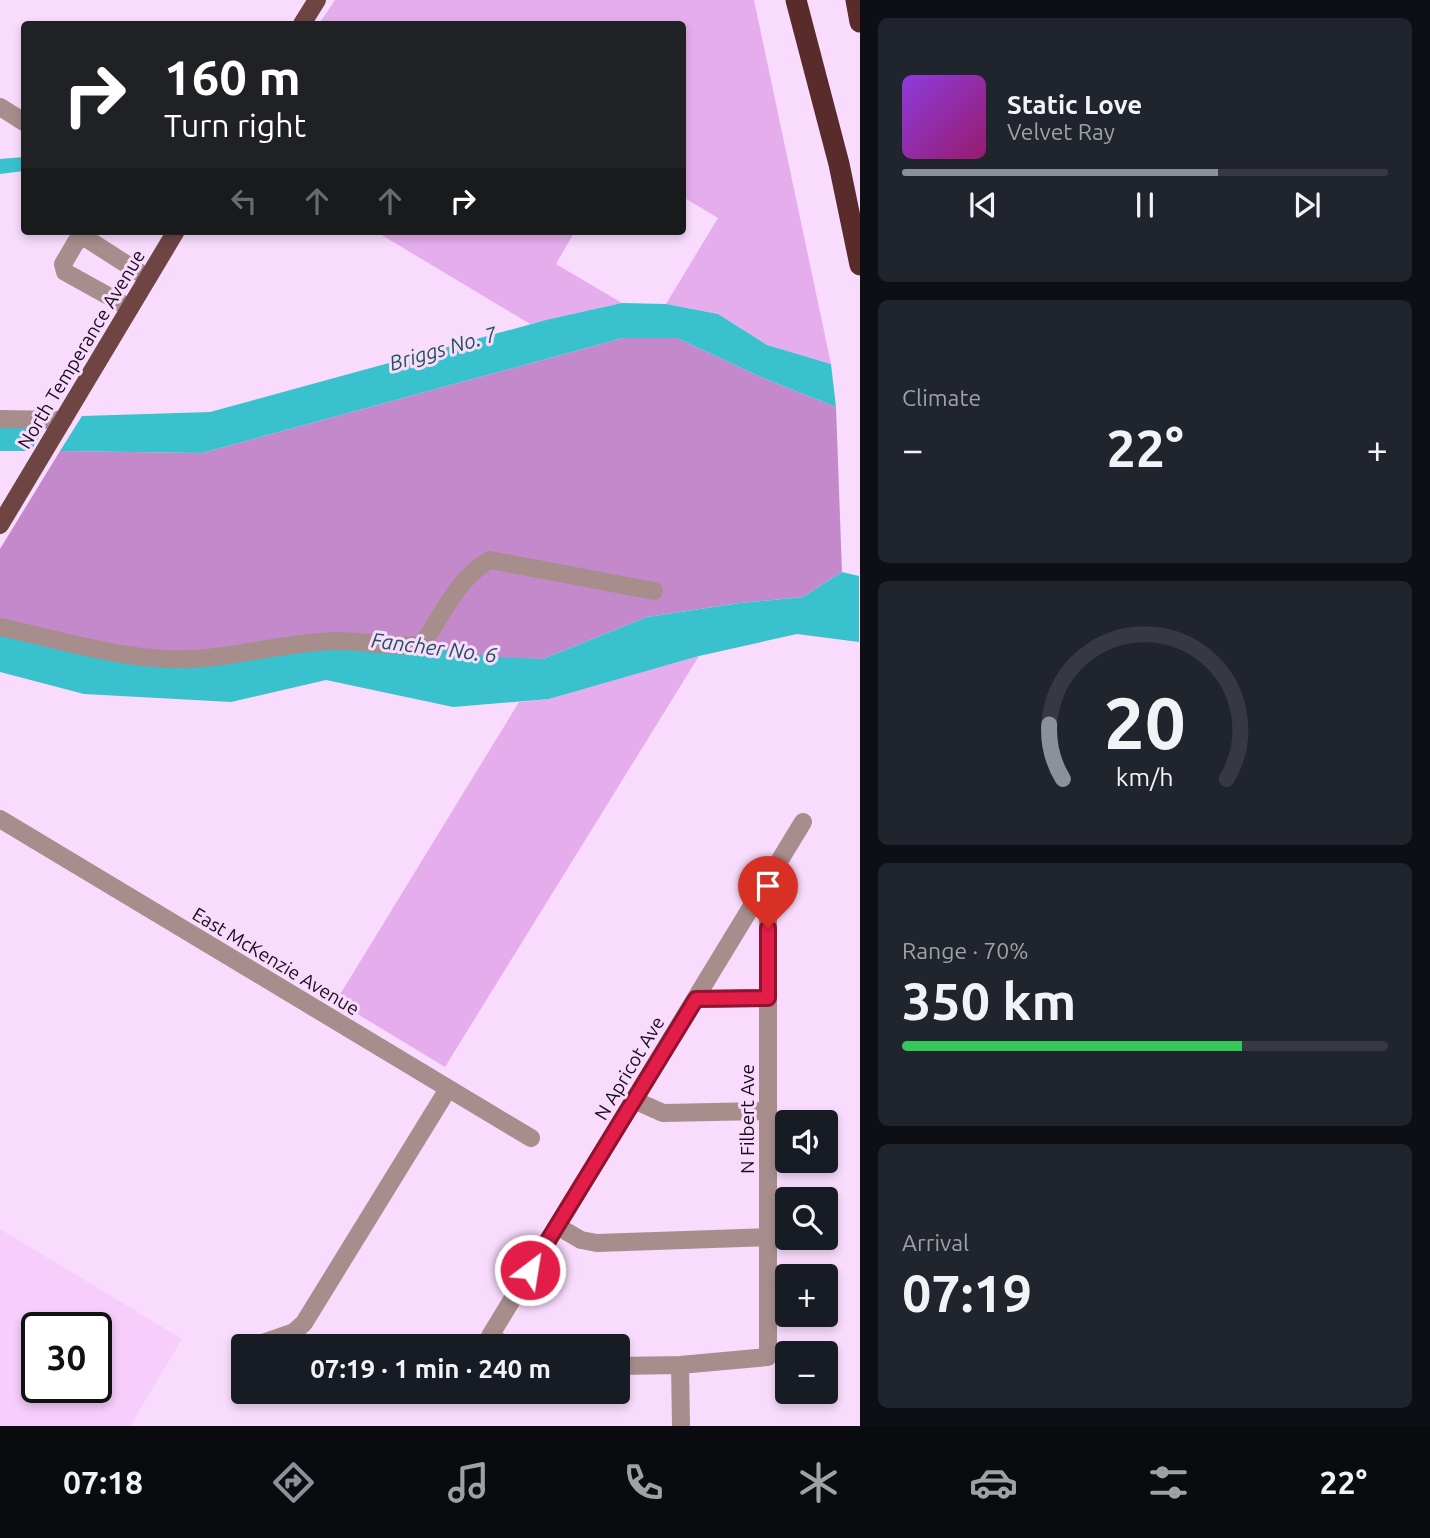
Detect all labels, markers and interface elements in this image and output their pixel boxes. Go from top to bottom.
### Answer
icon: right [49,49,140,140]
text: 160 m [164,49,301,104]
text: Static Love [1007,90,1142,119]
text: Turn right [164,107,306,143]
text: Velvet Ray [1007,119,1115,144]
icon: left [225,182,263,220]
icon: ahead [298,182,336,220]
icon: ahead [371,182,409,220]
icon: right [444,182,482,220]
icon: previous [964,186,1002,224]
icon: pause [1126,186,1164,224]
icon: next [1288,186,1326,224]
street label: North Temperance Avenue [13,246,149,452]
water label: Briggs No. 7 [386,321,500,375]
text: Climate [902,385,981,410]
text: 22° [1106,419,1184,477]
text: − [902,428,923,470]
text: + [1367,428,1388,470]
water label: Fancher No. 6 [370,627,498,667]
text: 20 [1104,681,1186,763]
text: km/h [1116,763,1174,791]
pin [738,856,798,928]
icon: arrive [749,867,787,905]
street label: East McKenzie Avenue [189,902,363,1020]
text: Range · 70% [902,938,1029,963]
text: 350 km [902,972,1076,1030]
street label: N Apricot Ave [590,1012,668,1124]
street label: N Filbert Ave [736,1064,758,1174]
map controls [775,1110,838,1404]
button: sound [775,1110,838,1173]
button: search [775,1187,838,1250]
text: Arrival [902,1230,969,1255]
position arrow [493,1233,567,1307]
button: + [775,1264,838,1327]
text: 07:19 [902,1264,1032,1322]
speed limit sign: 30 [21,1312,112,1403]
button: − [775,1341,838,1404]
text: 07:19 · 1 min · 240 m [310,1354,551,1383]
icon: directions [269,1458,318,1507]
icon: music [444,1458,493,1507]
icon: phone [619,1458,668,1507]
icon: climate [794,1458,843,1507]
icon: car [969,1458,1018,1507]
icon: filters [1144,1458,1193,1507]
text: 07:18 [63,1464,143,1500]
text: 22° [1320,1464,1367,1500]

